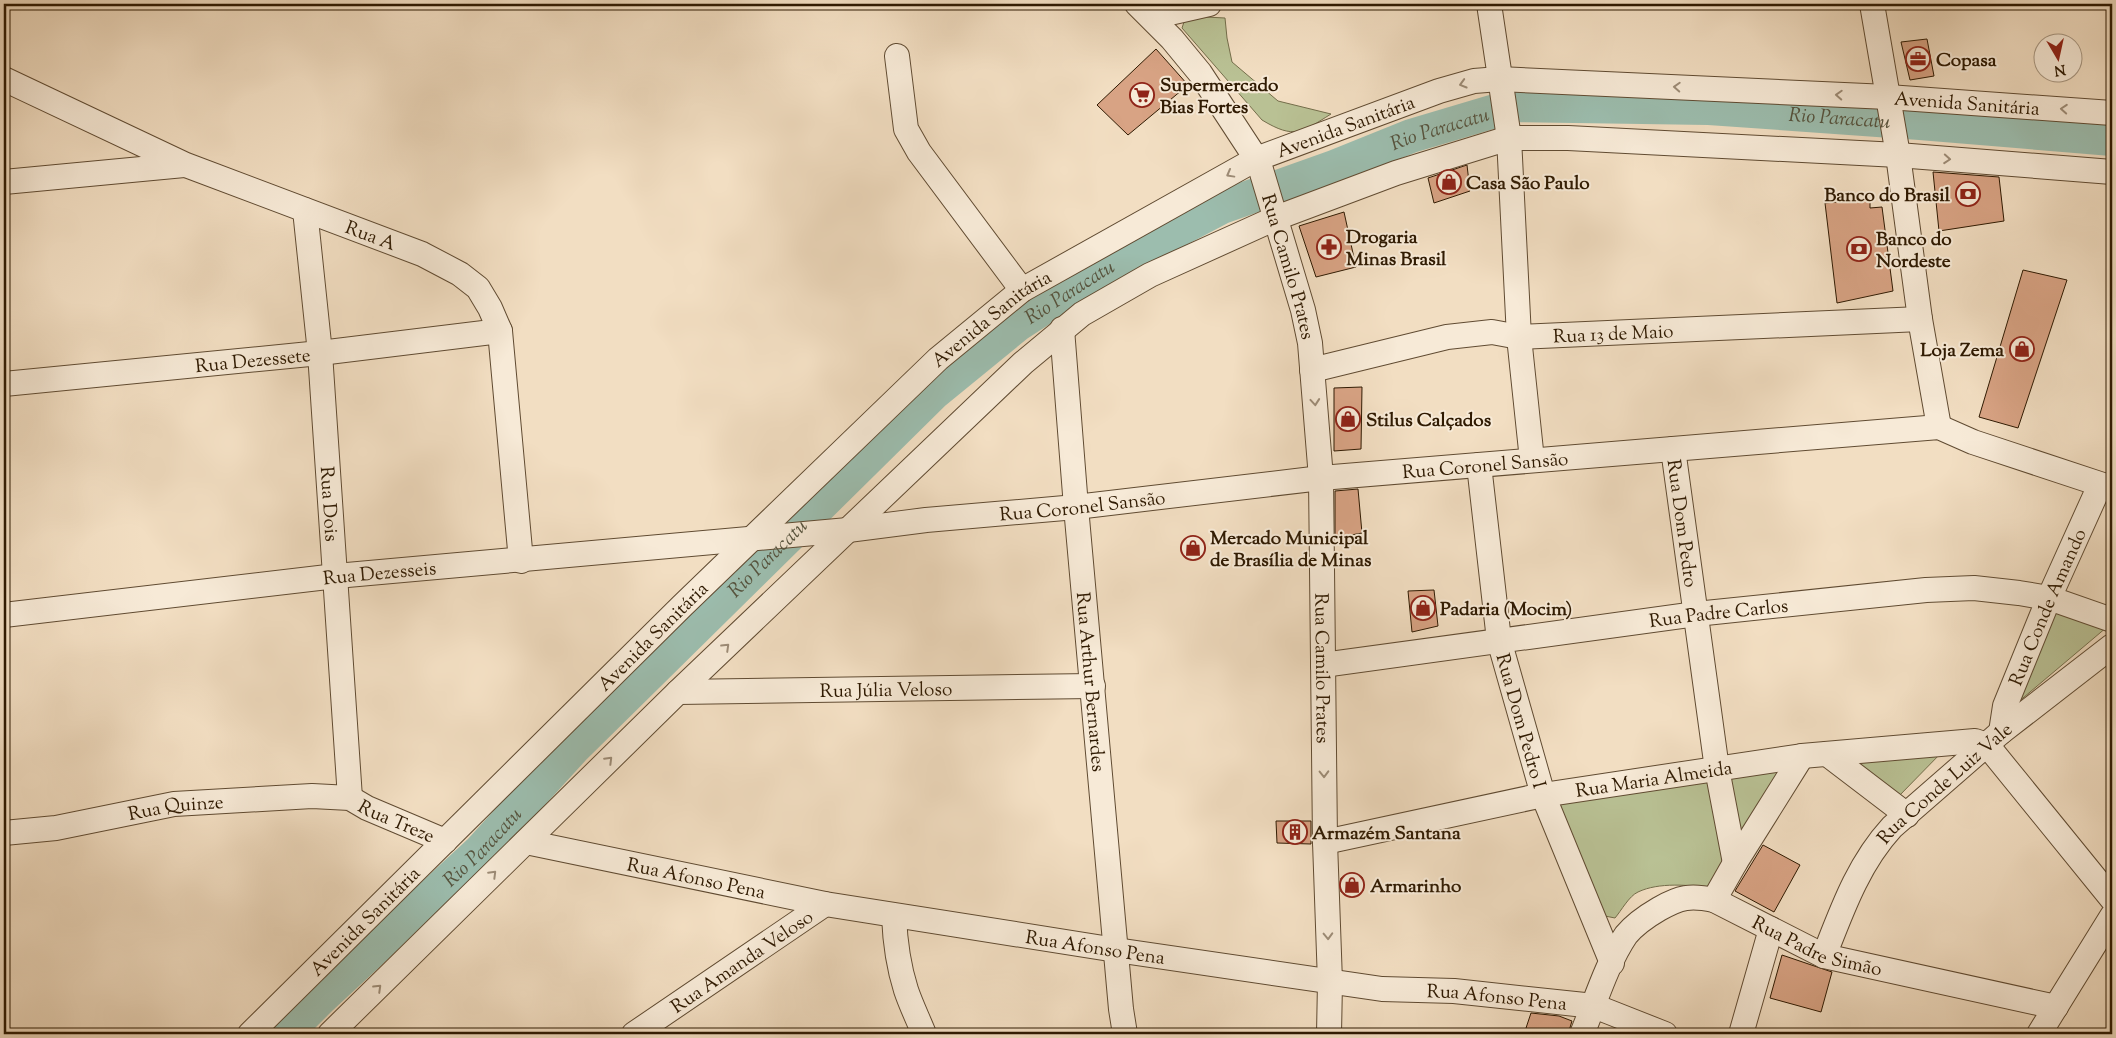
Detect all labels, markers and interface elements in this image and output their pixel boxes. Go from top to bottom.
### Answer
north arrow [2034,32,2084,82]
office icon: Copasa [1905,46,1931,72]
place label: Copasa [1936,48,1997,75]
text: N [2053,58,2067,80]
place label: Supermercado Bias Fortes [1160,73,1279,122]
one-way arrow [1459,79,1468,89]
supermarket icon: Supermercado Bias Fortes [1129,82,1155,108]
one-way arrow [1673,82,1681,93]
street label: Avenida Sanitária [1893,86,2041,124]
one-way arrow [1835,89,1843,100]
street label: Avenida Sanitária [1273,90,1419,166]
water label: Rio Paracatu [1387,101,1494,160]
water label: Rio Paracatu [1787,102,1892,138]
one-way arrow [2059,104,2067,115]
one-way arrow [1943,153,1951,164]
one-way arrow [1226,167,1235,177]
shop icon: Casa São Paulo [1436,169,1462,195]
place label: Casa São Paulo [1466,171,1590,198]
bank icon: Banco do Brasil [1955,181,1981,207]
place label: Banco do Brasil [1824,183,1951,210]
street label: Rua Camilo Prates [1253,191,1320,342]
street label: Rua A [341,215,400,259]
place label: Drogaria Minas Brasil [1346,225,1447,274]
place label: Banco do Nordeste [1876,227,1952,276]
pharmacy icon: Drogaria Minas Brasil [1316,234,1342,260]
bank icon: Banco do Nordeste [1846,236,1872,262]
water label: Rio Paracatu [1020,254,1121,333]
street label: Avenida Sanitária [927,265,1057,375]
street label: Rua 13 de Maio [1553,319,1674,351]
shop icon: Loja Zema [2009,336,2035,362]
place label: Loja Zema [1920,338,2004,365]
street label: Rua Dezessete [194,343,312,381]
one-way arrow [1309,398,1320,406]
shop icon: Stilus Calçados [1335,406,1361,432]
place label: Stilus Calçados [1366,408,1492,435]
street label: Rua Coronel Sansão [1401,447,1569,487]
street label: Rua Dom Pedro [1659,458,1703,589]
street label: Rua Dois [312,466,344,542]
street label: Rua Coronel Sansão [999,486,1167,530]
water label: Rio Paracatu [722,513,816,606]
street label: Rua Conde Amando [2004,525,2095,690]
place label: Mercado Municipal de Brasília de Minas [1210,526,1372,575]
shop icon: Mercado Municipal de Brasília de Minas [1180,535,1206,561]
street label: Rua Dezesseis [322,556,438,593]
street label: Avenida Sanitária [593,577,715,698]
street label: Rua Arthur Bernardes [1068,591,1111,773]
street label: Rua Camilo Prates [1306,593,1335,744]
street label: Rua Padre Carlos [1647,593,1790,636]
shop icon: Padaria (Mocim) [1410,595,1436,621]
place label: Padaria (Mocim) [1440,597,1572,624]
one-way arrow [720,644,729,653]
street label: Rua Dom Pedro I [1487,651,1552,792]
street label: Rua Júlia Veloso [820,677,952,706]
street label: Rua Conde Luiz Vale [1872,717,2019,851]
street label: Rua Maria Almeida [1574,756,1735,806]
one-way arrow [603,757,612,766]
one-way arrow [1319,770,1329,778]
street label: Rua Quinze [126,790,225,829]
street label: Rua Treze [352,794,438,851]
water label: Rio Paracatu [438,801,530,895]
building icon: Armazém Santana [1282,819,1308,845]
place label: Armazém Santana [1312,821,1461,848]
street label: Rua Afonso Pena [624,852,768,907]
street label: Avenida Sanitária [305,861,428,983]
one-way arrow [488,871,497,880]
shop icon: Armarinho [1339,872,1365,898]
place label: Armarinho [1370,874,1462,901]
street label: Rua Amanda Veloso [666,905,820,1021]
street label: Rua Padre Simão [1747,911,1884,984]
street label: Rua Afonso Pena [1023,925,1167,973]
one-way arrow [1323,933,1334,941]
street label: Rua Afonso Pena [1426,979,1568,1019]
one-way arrow [372,985,381,994]

